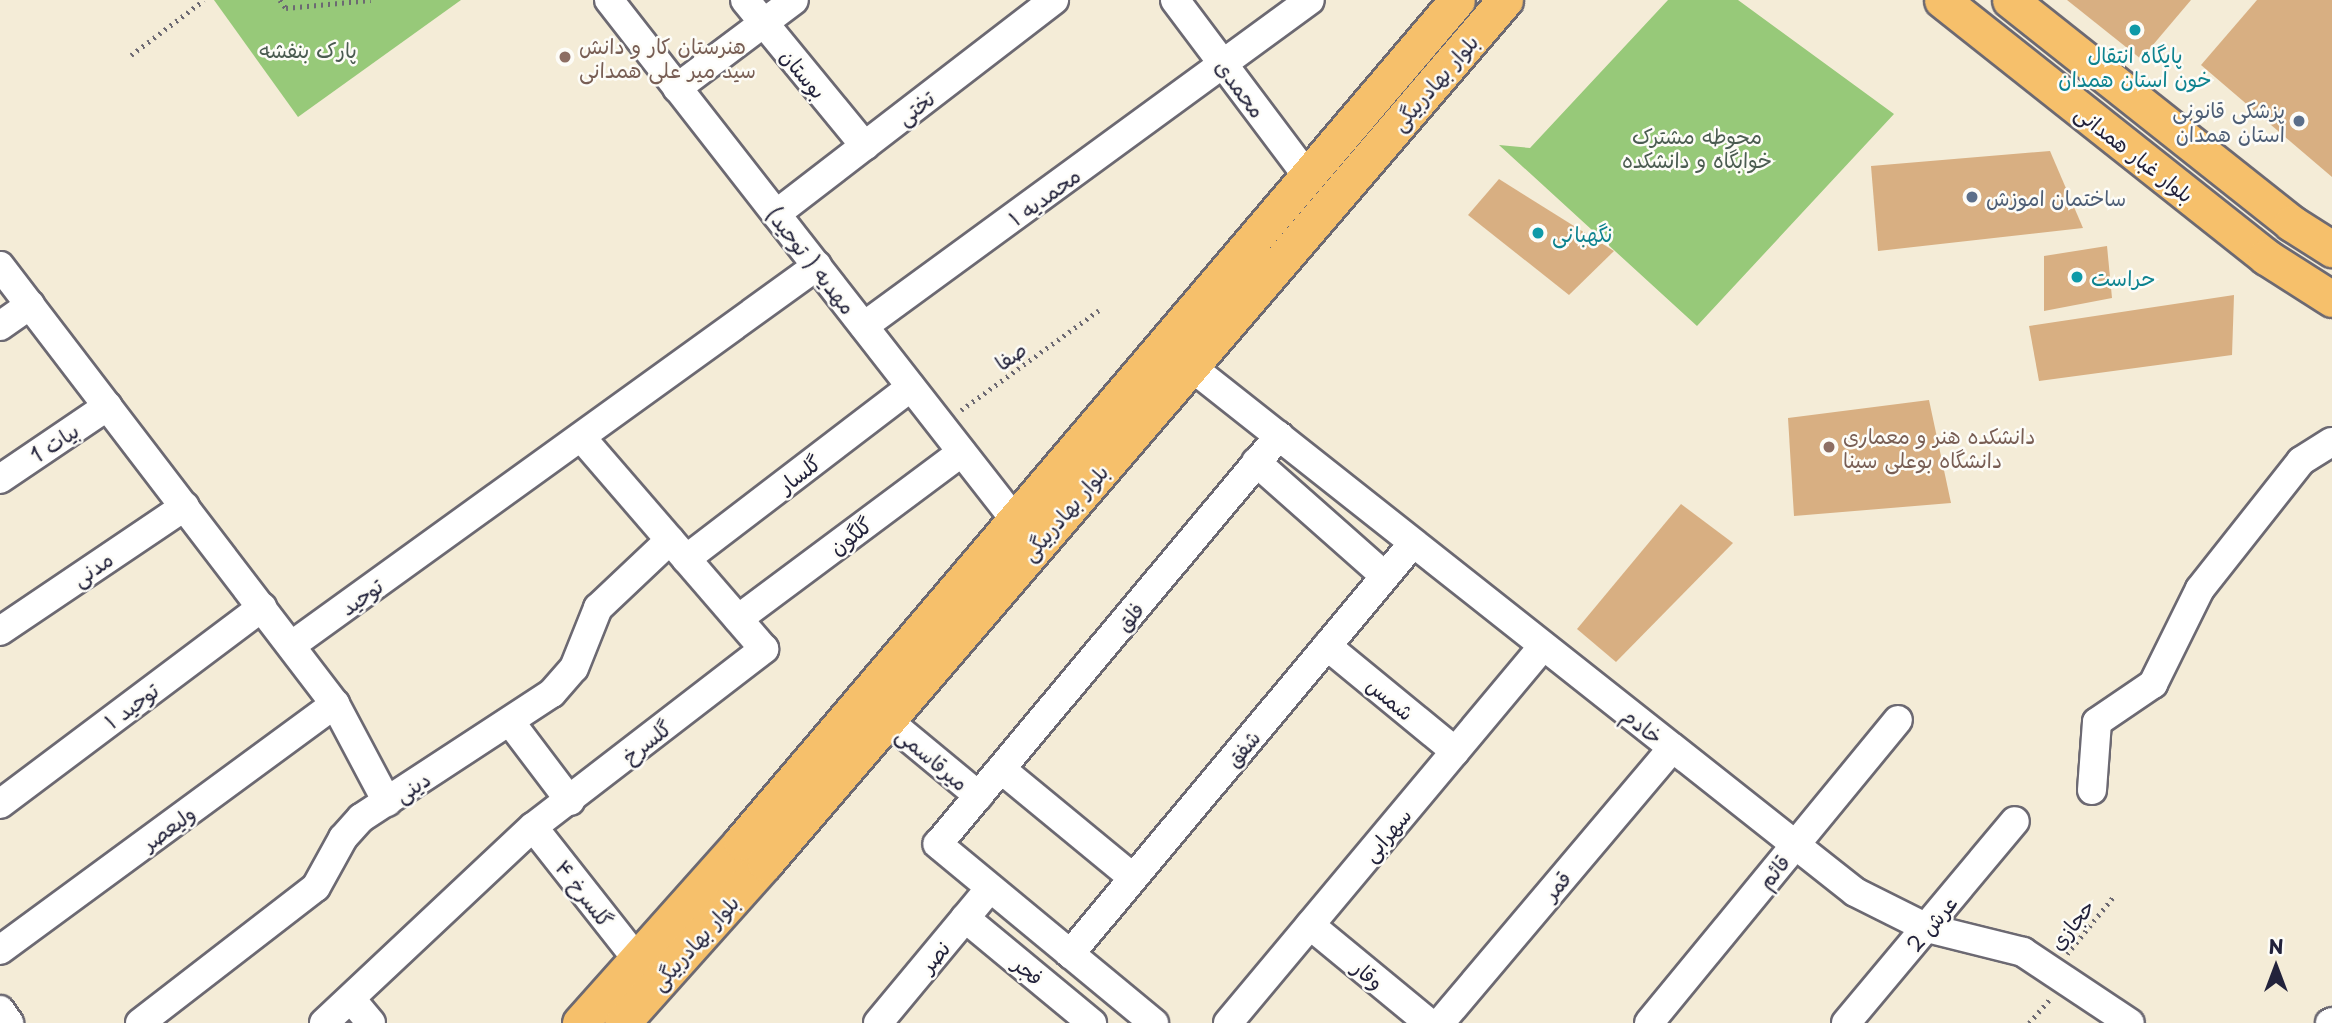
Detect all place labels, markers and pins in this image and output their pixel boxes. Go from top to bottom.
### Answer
marker: پایگاه انتقال خون استان همدان [2127,22,2143,38]
place label: هنرستان کار و دانش سید میر علی همدانی [579,32,756,82]
place label: پایگاه انتقال خون استان همدان [2058,41,2212,91]
marker: هنرستان کار و دانش سید میر علی همدانی [557,49,573,65]
place label: پزشکی قانونی استان همدان [2172,96,2285,146]
marker: پزشکی قانونی استان همدان [2291,113,2307,129]
place label: ساختمان اموزش [1986,184,2126,210]
marker: ساختمان اموزش [1964,189,1980,205]
place label: نگهبانی [1552,220,1612,246]
marker: نگهبانی [1530,225,1546,241]
place label: حراست [2091,264,2155,290]
marker: حراست [2069,269,2085,285]
place label: دانشکده هنر و معماری دانشگاه بوعلی سینا [1843,422,2035,472]
marker: دانشکده هنر و معماری دانشگاه بوعلی سینا [1821,439,1837,455]

